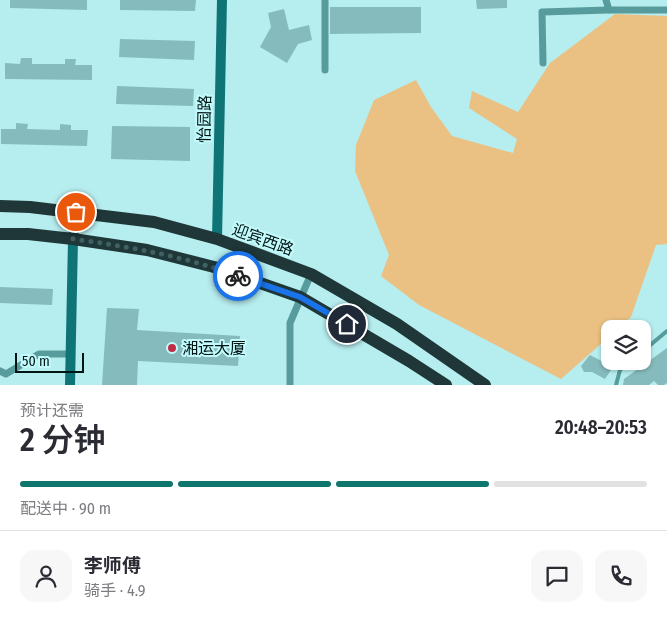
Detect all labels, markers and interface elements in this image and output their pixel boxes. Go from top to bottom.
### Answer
street label: 怡园路 [195,95,214,143]
pin [55,191,97,233]
icon: bag [62,198,90,226]
street label: 迎宾西路 [230,220,296,259]
courier [213,251,263,301]
icon: bike [224,262,252,290]
pin [326,303,368,345]
icon: home [333,310,361,338]
map controls [601,320,651,370]
button: layers [601,320,651,370]
place label: 湘运大厦 [182,339,246,358]
marker: 湘运大厦 [166,342,178,354]
scale bar [15,350,84,373]
text: 50 m [22,353,50,370]
text: 预计还需 [20,401,84,420]
text: 20:48–20:53 [555,416,647,439]
text: 2 分钟 [20,421,106,459]
text: 配送中 · 90 m [20,499,111,518]
button: person [20,550,72,602]
button: chat [531,550,583,602]
button: phone [595,550,647,602]
text: 李师傅 [84,554,141,577]
text: 骑手 · 4.9 [84,581,145,600]

